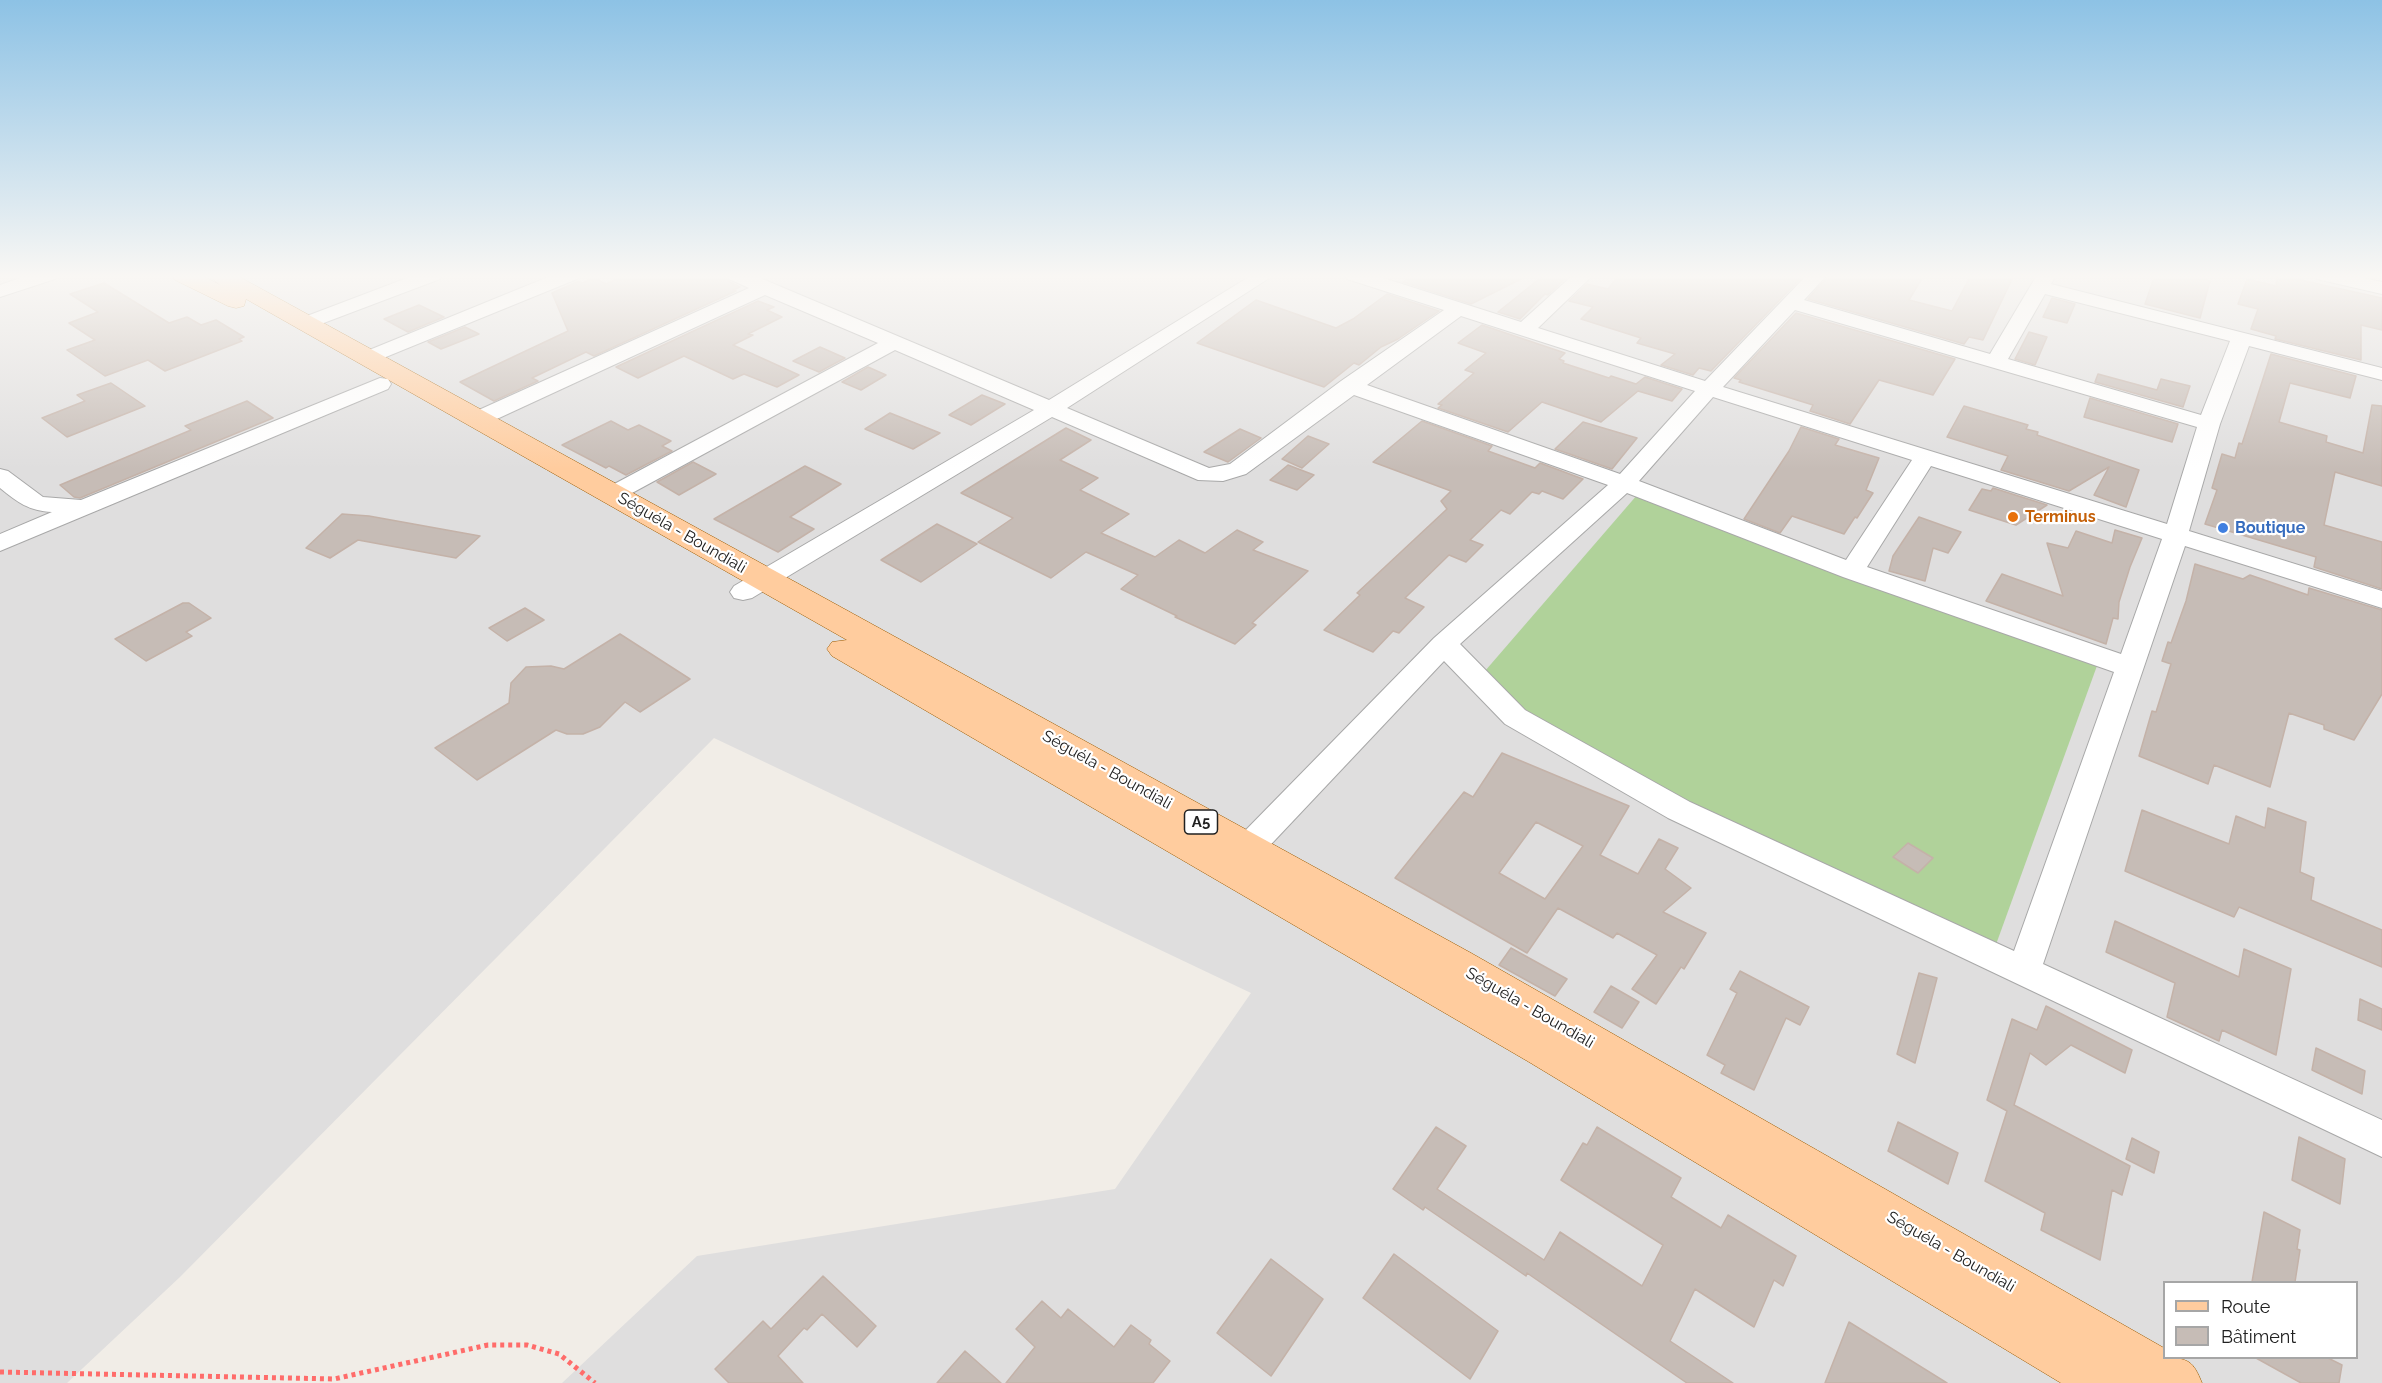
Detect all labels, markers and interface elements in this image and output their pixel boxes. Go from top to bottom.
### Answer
street label: Séguéla - Boundiali [614,488,750,578]
place label: Terminus [2025,507,2096,527]
marker: Terminus [2006,510,2020,524]
place label: Boutique [2235,518,2305,538]
marker: Boutique [2216,521,2230,535]
street label: Séguéla - Boundiali [1039,726,1175,814]
road number: A5 [1184,810,1218,834]
street label: Séguéla - Boundiali [1462,963,1598,1053]
street label: Séguéla - Boundiali [1883,1207,2019,1297]
legend [2163,1281,2358,1359]
text: Route [2221,1296,2270,1317]
text: Bâtiment [2221,1326,2296,1347]

